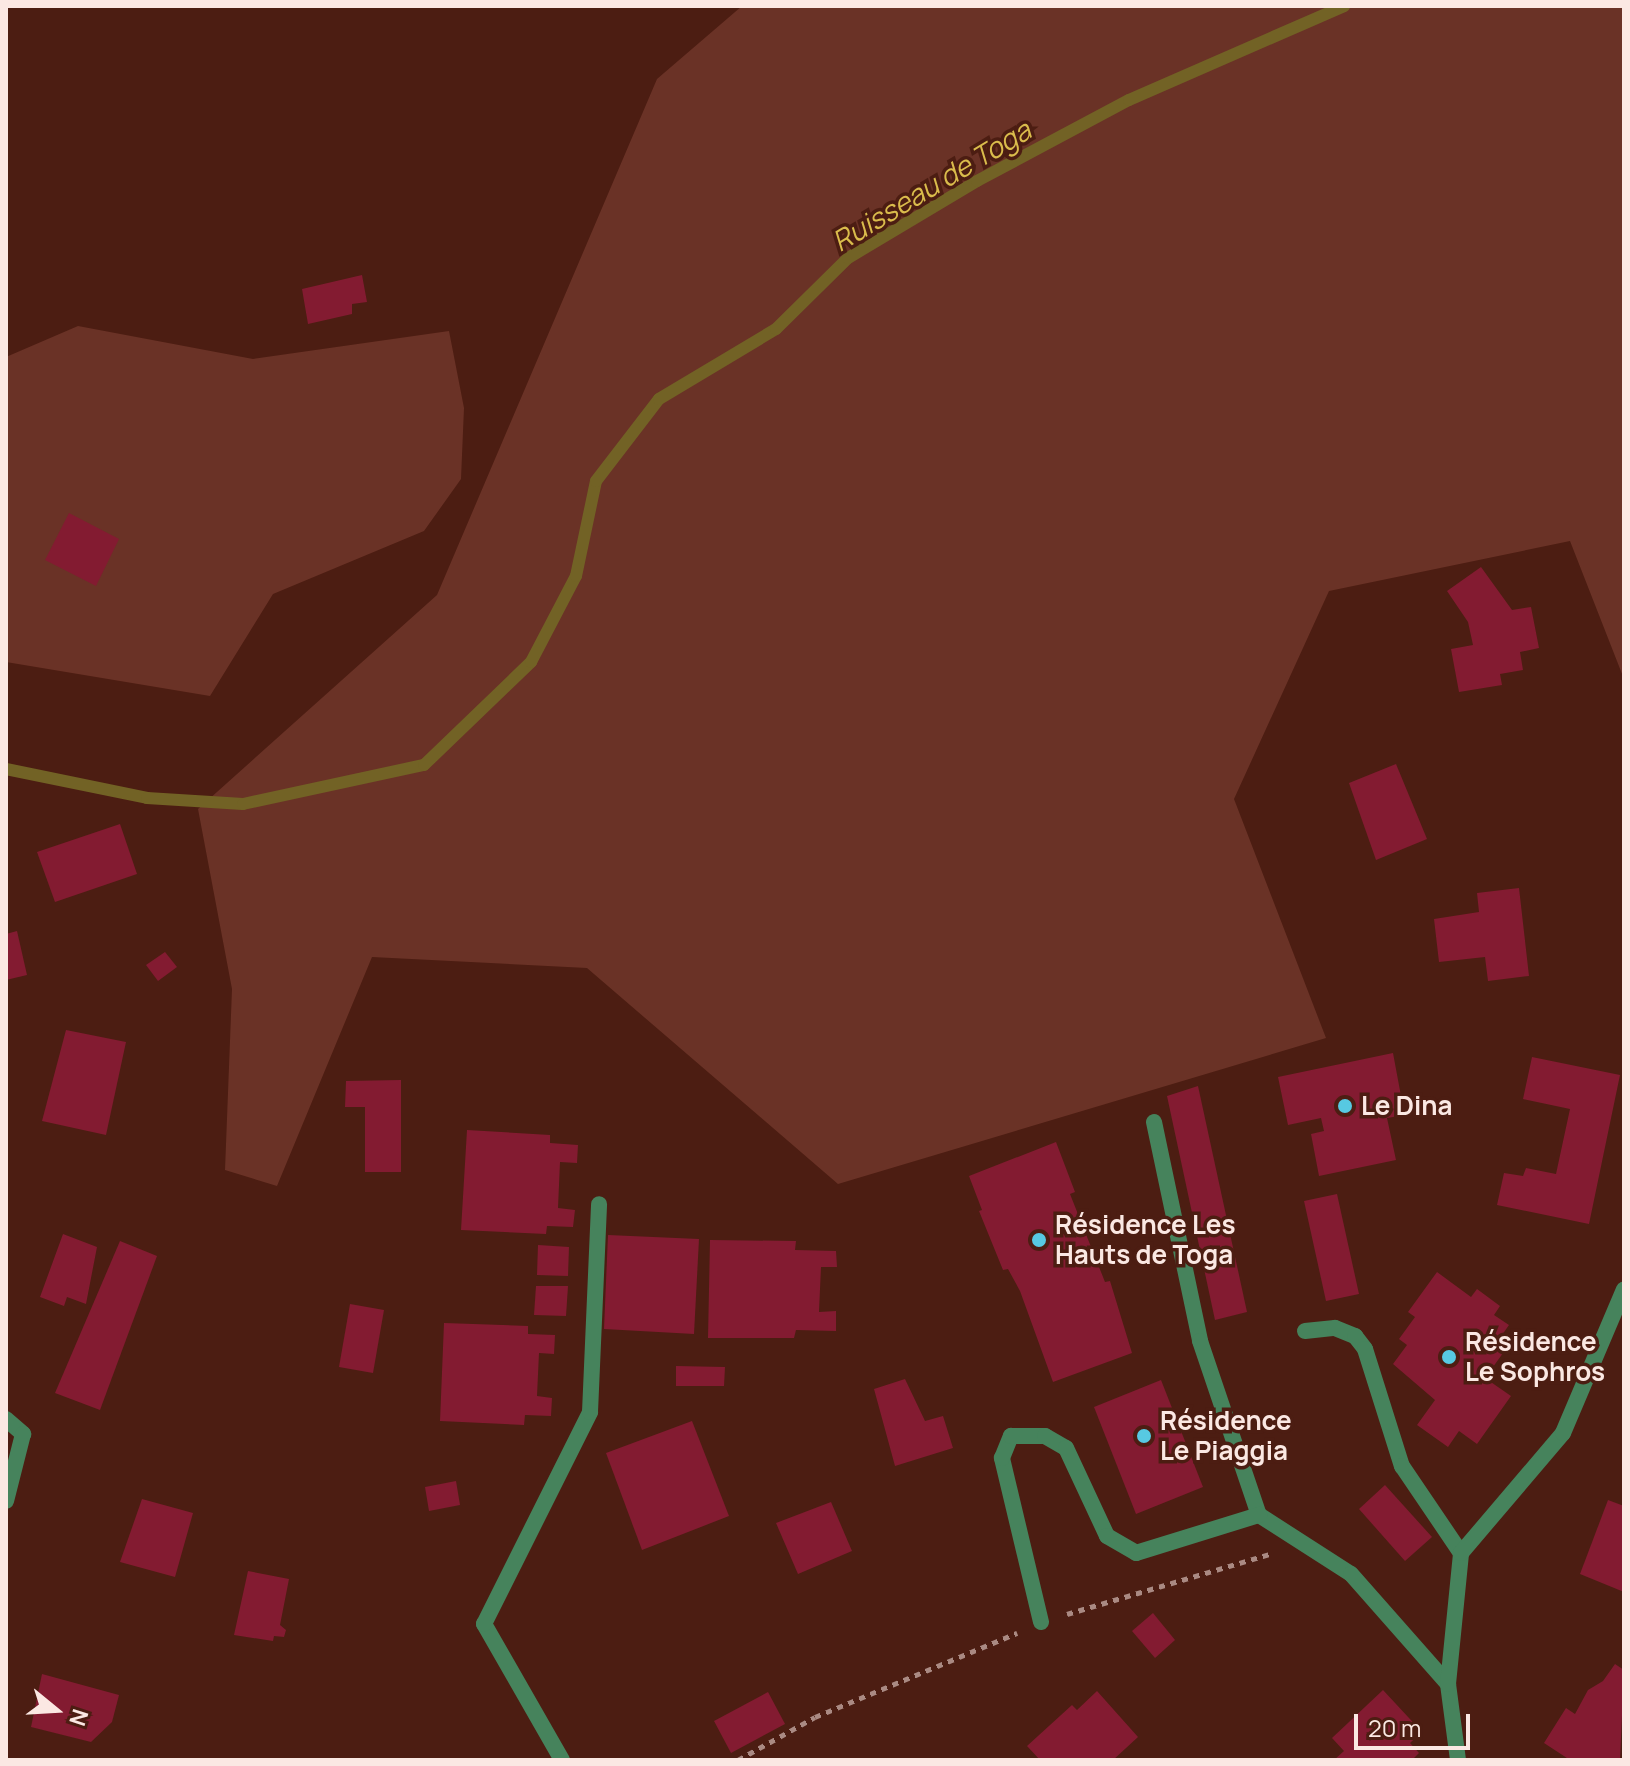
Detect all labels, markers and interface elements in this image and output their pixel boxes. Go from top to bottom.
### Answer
water label: Ruisseau de Toga [826,112,1036,258]
place label: Le Dina [1361,1090,1452,1122]
marker: Le Dina [1336,1097,1354,1115]
place label: Résidence Les Hauts de Toga [1055,1209,1236,1270]
marker: Résidence Les Hauts de Toga [1030,1231,1048,1249]
place label: Résidence Le Sophros [1465,1326,1605,1388]
marker: Résidence Le Sophros [1440,1348,1458,1366]
place label: Résidence Le Piaggia [1160,1405,1292,1466]
marker: Résidence Le Piaggia [1135,1427,1153,1445]
north arrow [16,1670,96,1750]
scale bar [1358,1698,1474,1748]
text: N [62,1705,96,1730]
text: 20 m [1368,1711,1421,1744]

